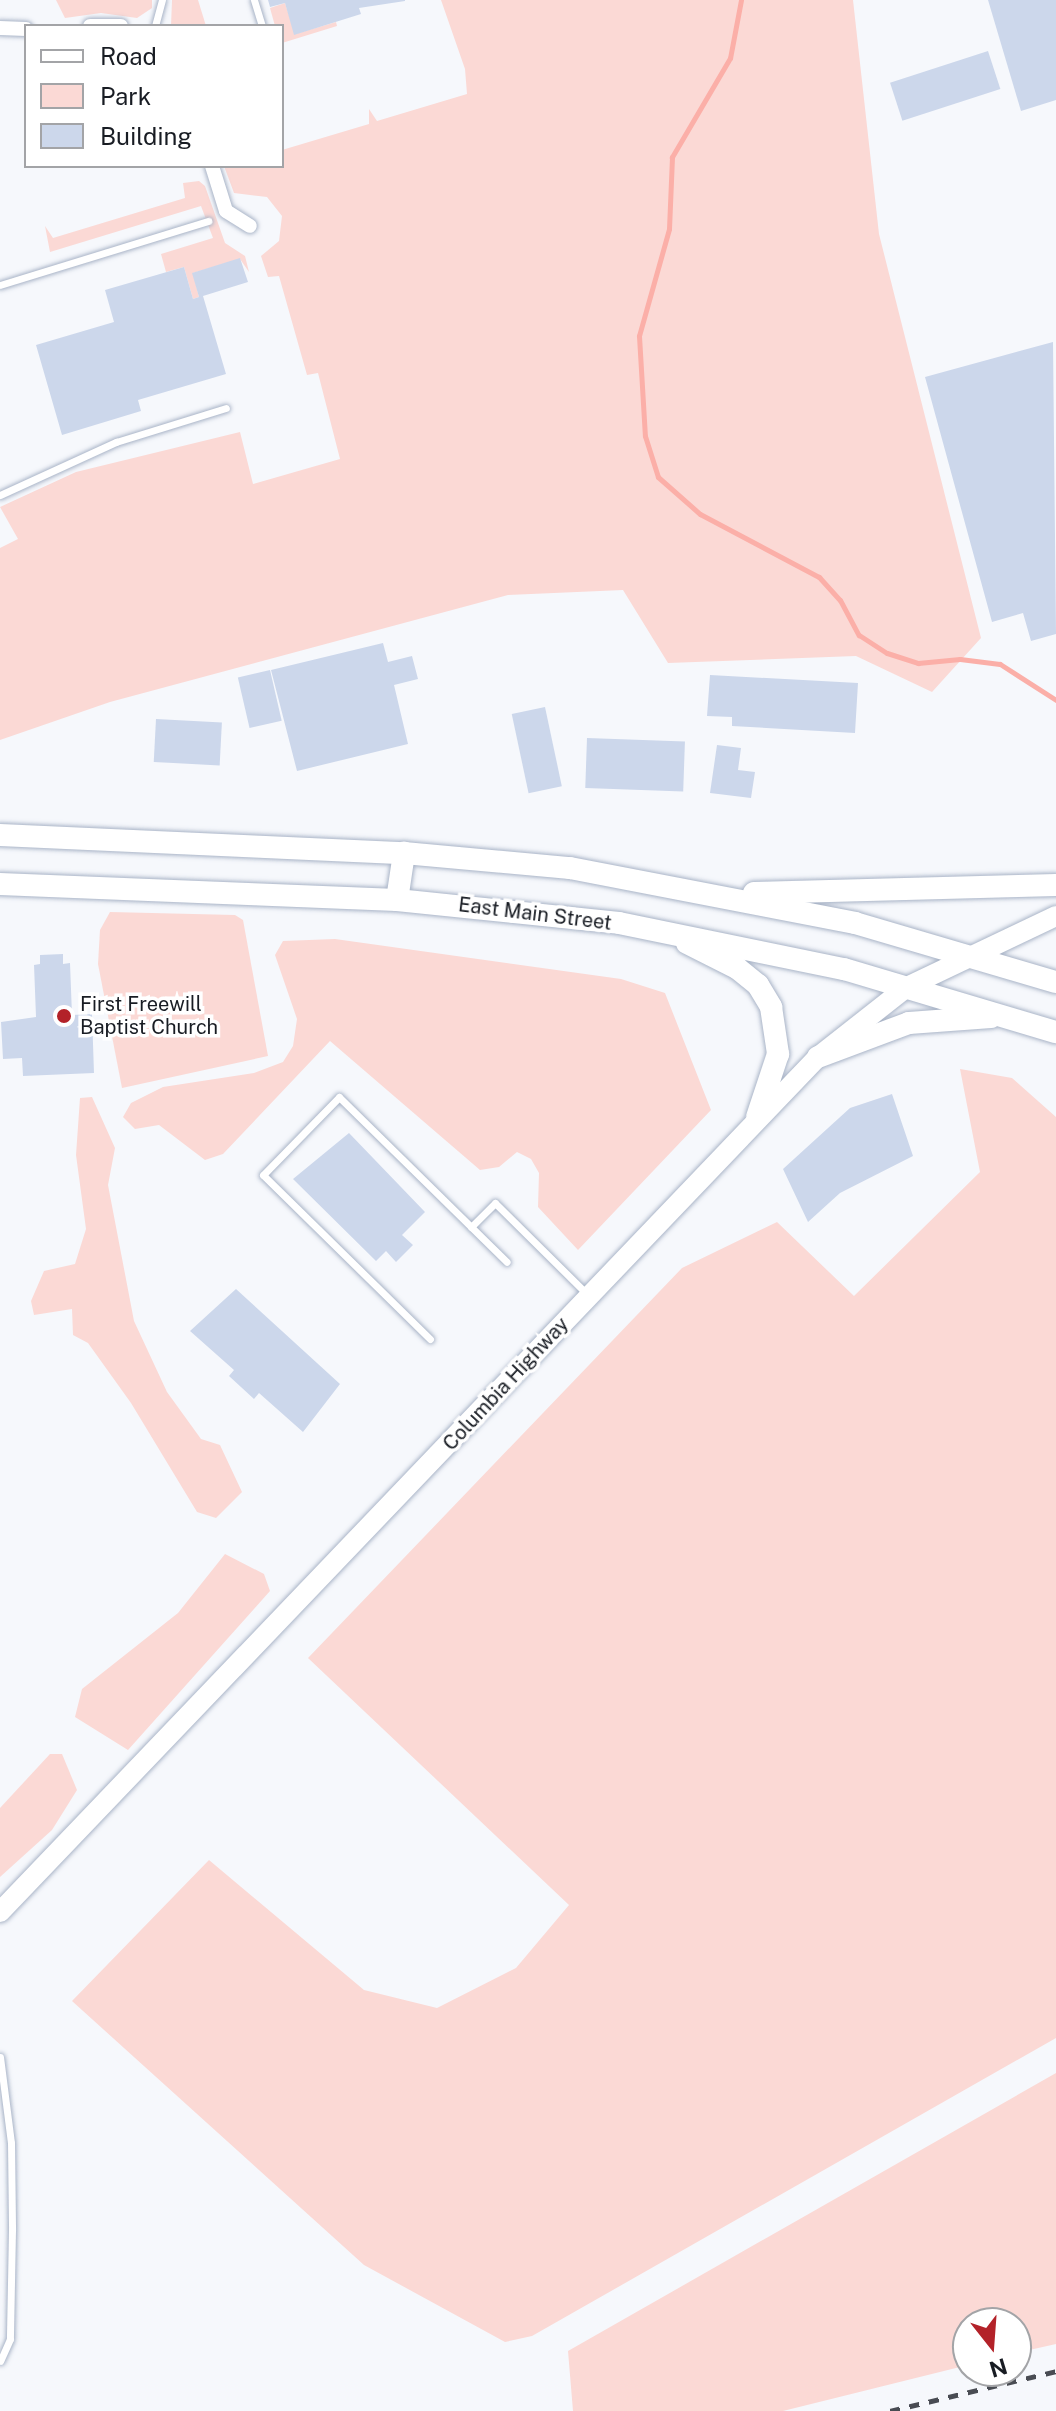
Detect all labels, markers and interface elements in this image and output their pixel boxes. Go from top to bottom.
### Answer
legend [24,24,284,168]
text: Road [100,42,157,70]
text: Park [100,82,151,110]
text: Building [100,122,192,150]
street label: East Main Street [457,893,613,935]
place label: First Freewill Baptist Church [80,992,218,1039]
marker: First Freewill Baptist Church [55,1007,73,1025]
street label: Columbia Highway [438,1312,574,1456]
north arrow [952,2307,1032,2387]
text: N [986,2353,1010,2383]

